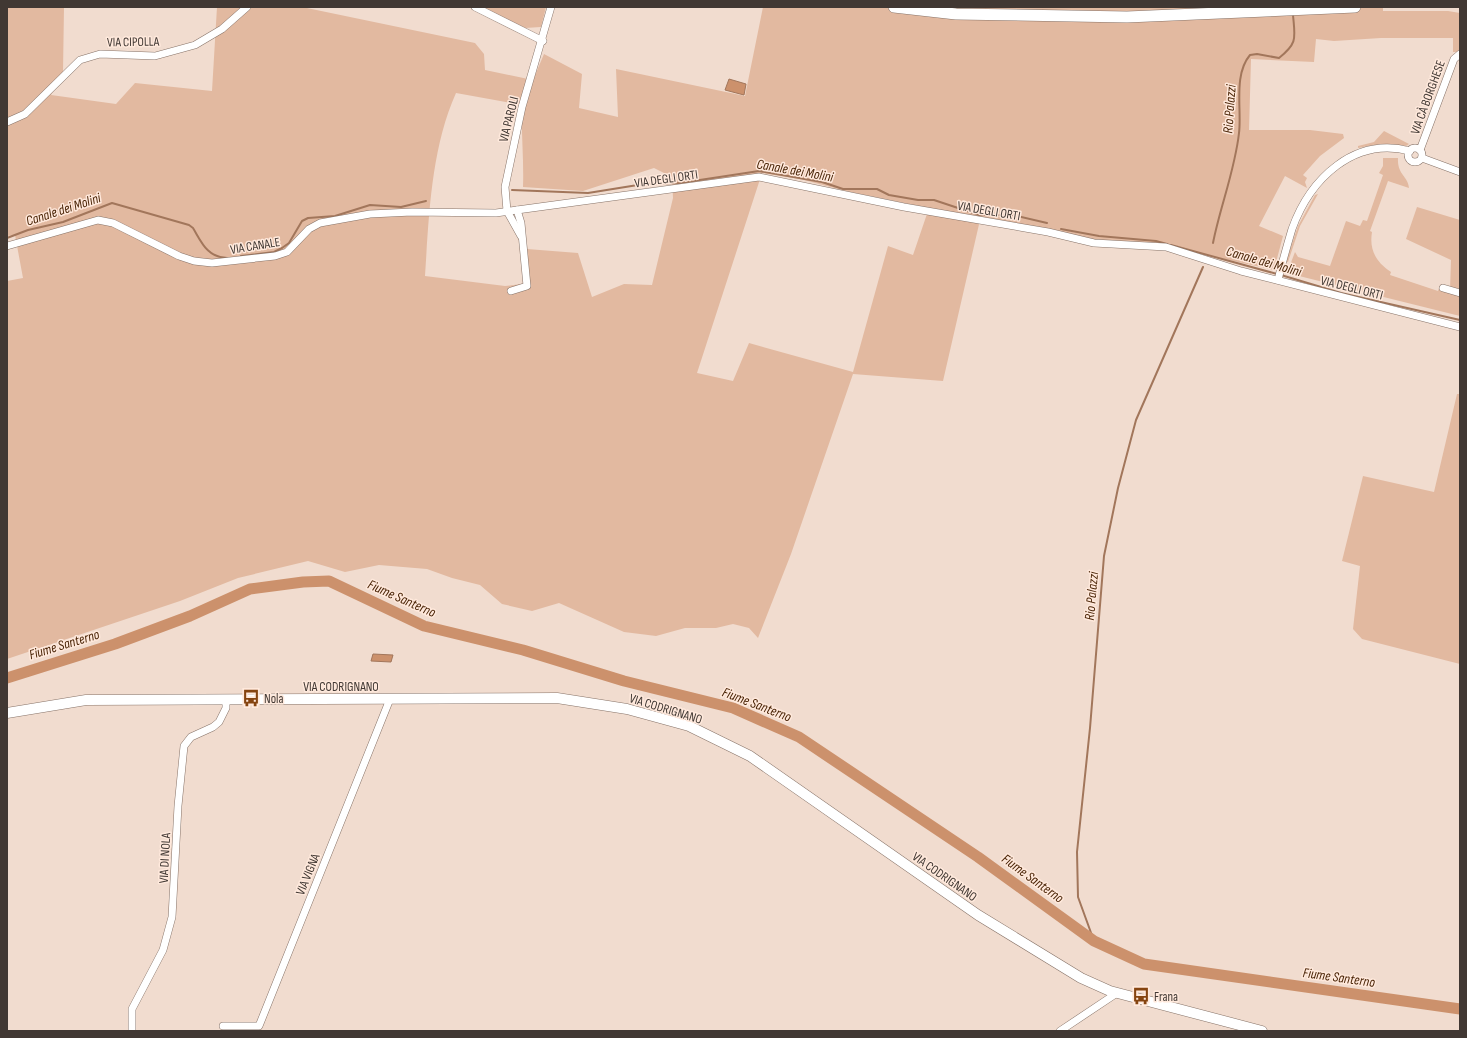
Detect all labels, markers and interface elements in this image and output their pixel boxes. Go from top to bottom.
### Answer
street label: VIA CIPOLLA [107,34,160,50]
street label: VIA CÀ BORGHESE [1407,58,1449,137]
water label: Rio Palazzi [1219,84,1240,134]
street label: VIA PAROLI [496,95,522,144]
water label: Canale dei Molini [755,155,835,186]
street label: VIA DEGLI ORTI [633,167,699,191]
water label: Canale dei Molini [24,189,103,230]
street label: VIA DEGLI ORTI [956,198,1022,224]
street label: VIA CANALE [229,234,281,258]
water label: Canale dei Molini [1224,243,1304,280]
street label: VIA DEGLI ORTI [1319,272,1385,303]
water label: Rio Palazzi [1081,571,1102,621]
water label: Fiume Santerno [365,576,439,621]
water label: Fiume Santerno [27,626,102,663]
street label: VIA CODRIGNANO [303,679,379,695]
water label: Fiume Santerno [720,684,794,726]
bus stop icon: Nola [241,688,261,708]
street label: VIA CODRIGNANO [627,690,704,728]
place label: Nola [264,691,283,707]
street label: VIA DI NOLA [156,832,174,884]
street label: VIA CODRIGNANO [909,849,980,905]
water label: Fiume Santerno [998,850,1067,907]
street label: VIA VIGNA [292,851,324,897]
water label: Fiume Santerno [1302,964,1376,991]
bus stop icon: Frana [1131,986,1151,1006]
place label: Frana [1154,989,1178,1005]

